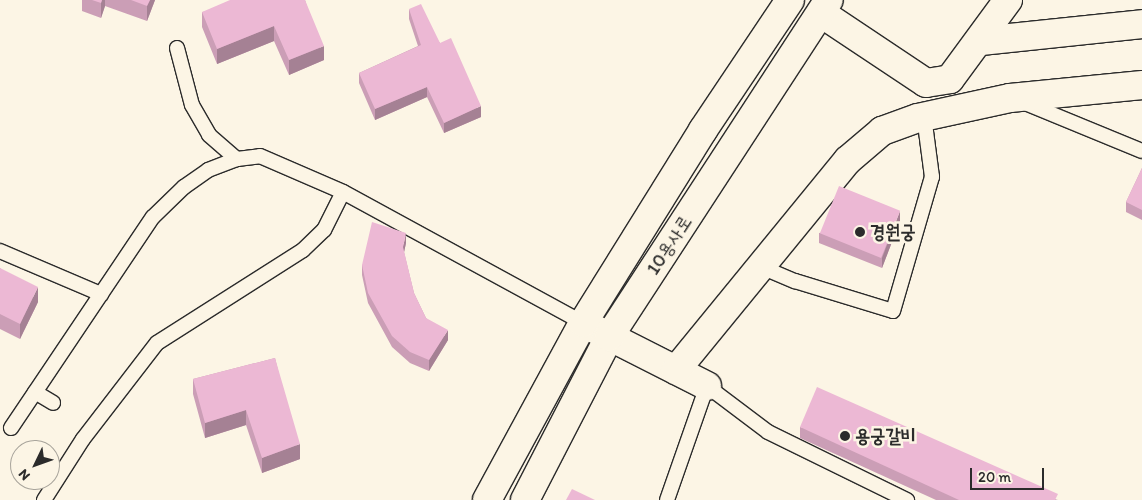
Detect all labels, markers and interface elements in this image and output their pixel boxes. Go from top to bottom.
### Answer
street label: 10용사로 [641,211,697,279]
place label: 경원궁 [870,221,916,243]
marker: 경원궁 [854,226,866,238]
place label: 용궁갈비 [855,425,916,447]
marker: 용궁갈비 [839,430,851,442]
north arrow [10,440,60,490]
scale bar [972,458,1046,490]
text: N [15,466,34,484]
text: 20 m [978,468,1011,486]

